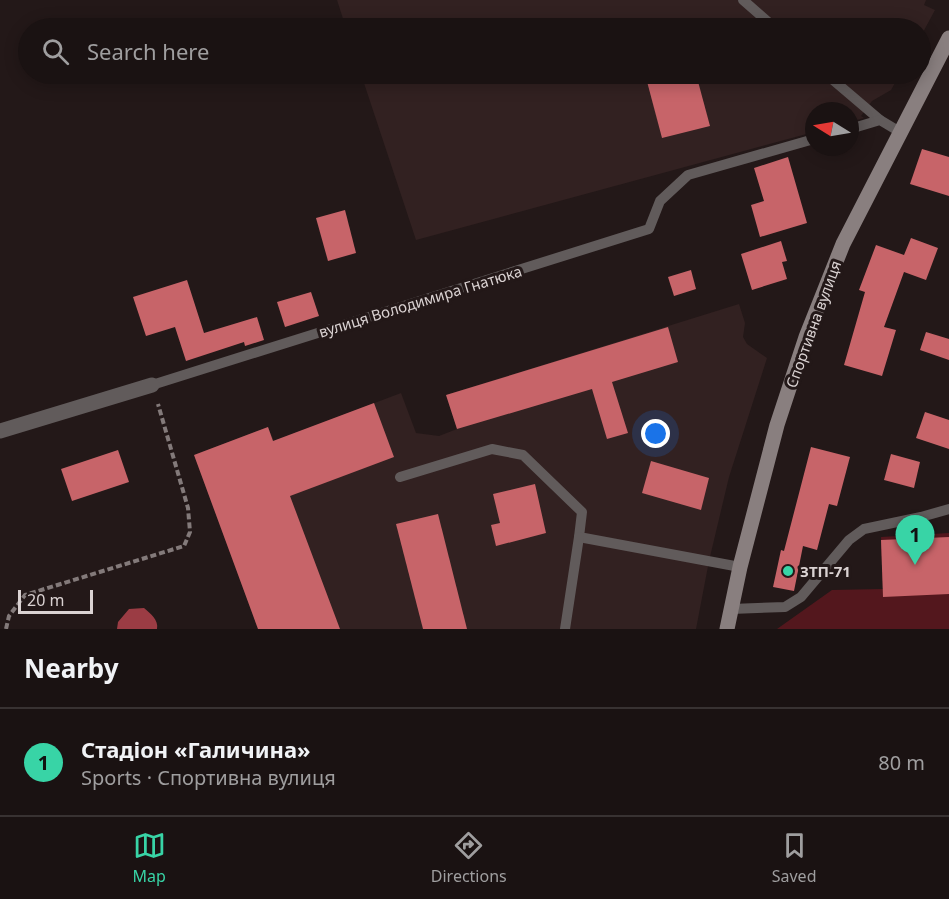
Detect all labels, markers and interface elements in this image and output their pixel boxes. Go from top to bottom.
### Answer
search box [18,18,931,84]
icon: search [39,35,72,68]
text: Search here [87,36,209,66]
north arrow [805,102,859,156]
street label: Спортивна вулиця [781,258,845,390]
street label: вулиця Володимира Гнатюка [316,261,524,341]
your location [641,419,670,448]
pin: 1 [896,516,934,565]
place label: ЗТП-71 [800,561,851,581]
marker: ЗТП-71 [781,564,795,578]
scale bar [18,587,93,614]
text: 20 m [27,589,64,611]
text: Nearby [24,650,119,686]
text: Стадіон «Галичина» [81,734,311,764]
text: 1 [38,749,49,776]
text: 80 m [878,749,925,776]
text: Sports · Спортивна вулиця [81,764,336,791]
tab: Map [132,829,166,887]
tab: Directions [431,829,507,887]
tab: Saved [772,829,816,887]

